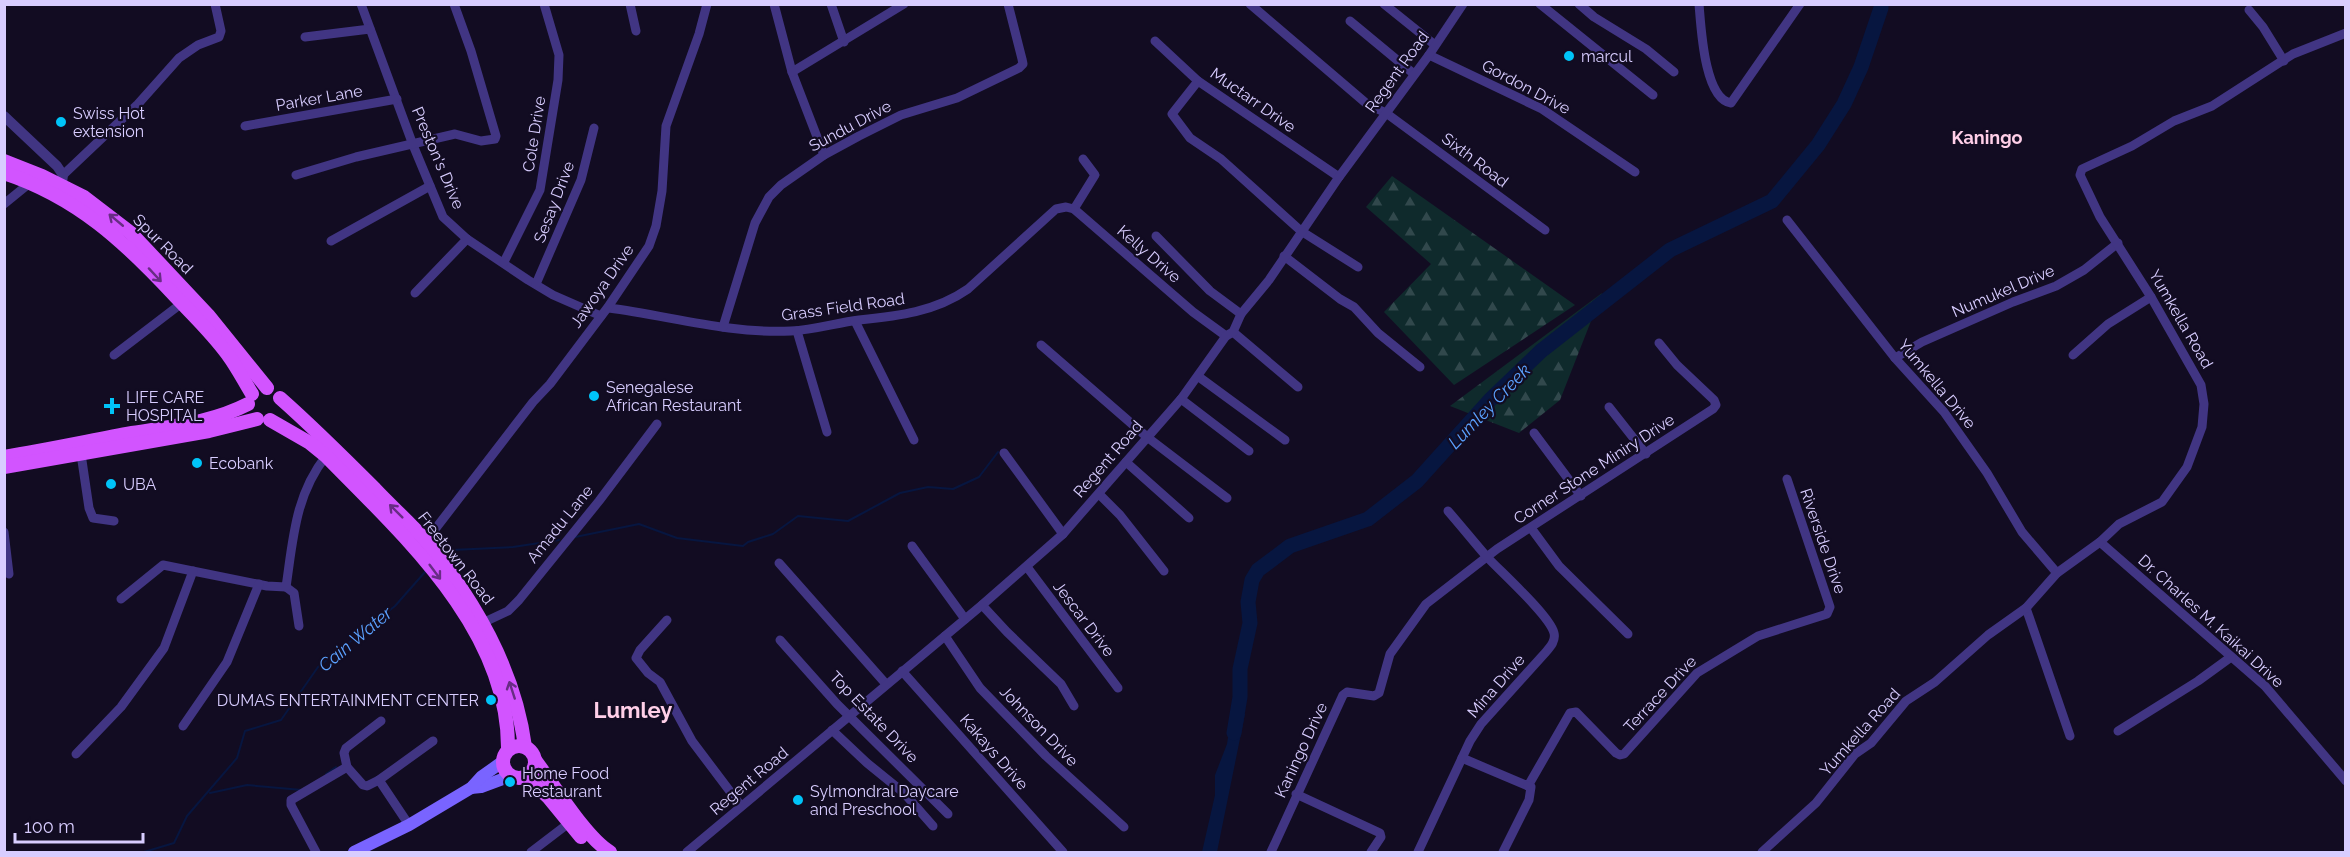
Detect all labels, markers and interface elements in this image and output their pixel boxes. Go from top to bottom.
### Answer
street label: Regent Road [1361,28,1433,116]
place label: marcul [1581,47,1633,66]
marker: marcul [1562,49,1576,63]
street label: Gordon Drive [1479,56,1573,118]
street label: Muctarr Drive [1207,64,1299,136]
street label: Parker Lane [274,81,364,115]
street label: Cole Drive [519,95,549,173]
street label: Sundu Drive [806,96,894,156]
place label: Swiss Hot extension [73,104,146,141]
street label: Preston's Drive [408,104,468,212]
marker: Swiss Hot extension [54,115,68,129]
district label: Kaningo [1952,127,2023,148]
street label: Sixth Road [1438,129,1512,191]
street label: Sesay Drive [530,159,578,245]
street label: Spur Road [129,210,197,278]
one-way arrow [109,213,124,227]
street label: Kelly Drive [1113,221,1185,287]
street label: Jawoya Drive [566,241,638,331]
street label: Numukel Drive [1949,261,2057,321]
street label: Yumkella Road [2145,266,2217,372]
one-way arrow [148,267,163,282]
street label: Grass Field Road [780,289,906,325]
street label: Yumkella Drive [1894,335,1980,433]
water label: Lumley Creek [1443,359,1535,453]
place label: Senegalese African Restaurant [606,378,742,415]
place label: LIFE CARE HOSPITAL [126,388,205,425]
marker: Senegalese African Restaurant [587,389,601,403]
marker: LIFE CARE HOSPITAL [103,397,121,415]
street label: Corner Stone Miniry Drive [1510,410,1678,528]
street label: Regent Road [1069,417,1147,501]
place label: Ecobank [209,454,274,473]
marker: Ecobank [190,456,204,470]
place label: UBA [123,475,156,494]
marker: UBA [104,477,118,491]
street label: Amadu Lane [523,481,597,567]
street label: Riverside Drive [1796,486,1850,596]
one-way arrow [389,503,404,518]
street label: Freetown Road [414,508,498,608]
street label: Dr. Charles M. Kaikai Drive [2134,551,2288,691]
one-way arrow [428,564,441,580]
street label: Jescar Drive [1049,577,1119,661]
water label: Cain Water [314,602,397,676]
street label: Mina Drive [1463,650,1529,722]
street label: Terrace Drive [1620,652,1700,736]
street label: Top Estate Drive [826,667,922,767]
one-way arrow [506,681,517,700]
street label: Johnson Drive [996,682,1082,770]
street label: Yumkella Road [1816,684,1904,780]
place label: DUMAS ENTERTAINMENT CENTER [217,691,479,710]
marker: DUMAS ENTERTAINMENT CENTER [484,693,498,707]
district label: Lumley [594,697,672,723]
street label: Kaningo Drive [1271,699,1331,801]
street label: Kakays Drive [956,710,1032,794]
street label: Regent Road [706,743,792,819]
place label: Home Food Restaurant [522,764,609,801]
marker: Home Food Restaurant [503,775,517,789]
place label: Sylmondral Daycare and Preschool [810,782,959,819]
marker: Sylmondral Daycare and Preschool [791,793,805,807]
scale bar [15,806,142,844]
text: 100 m [24,816,75,837]

